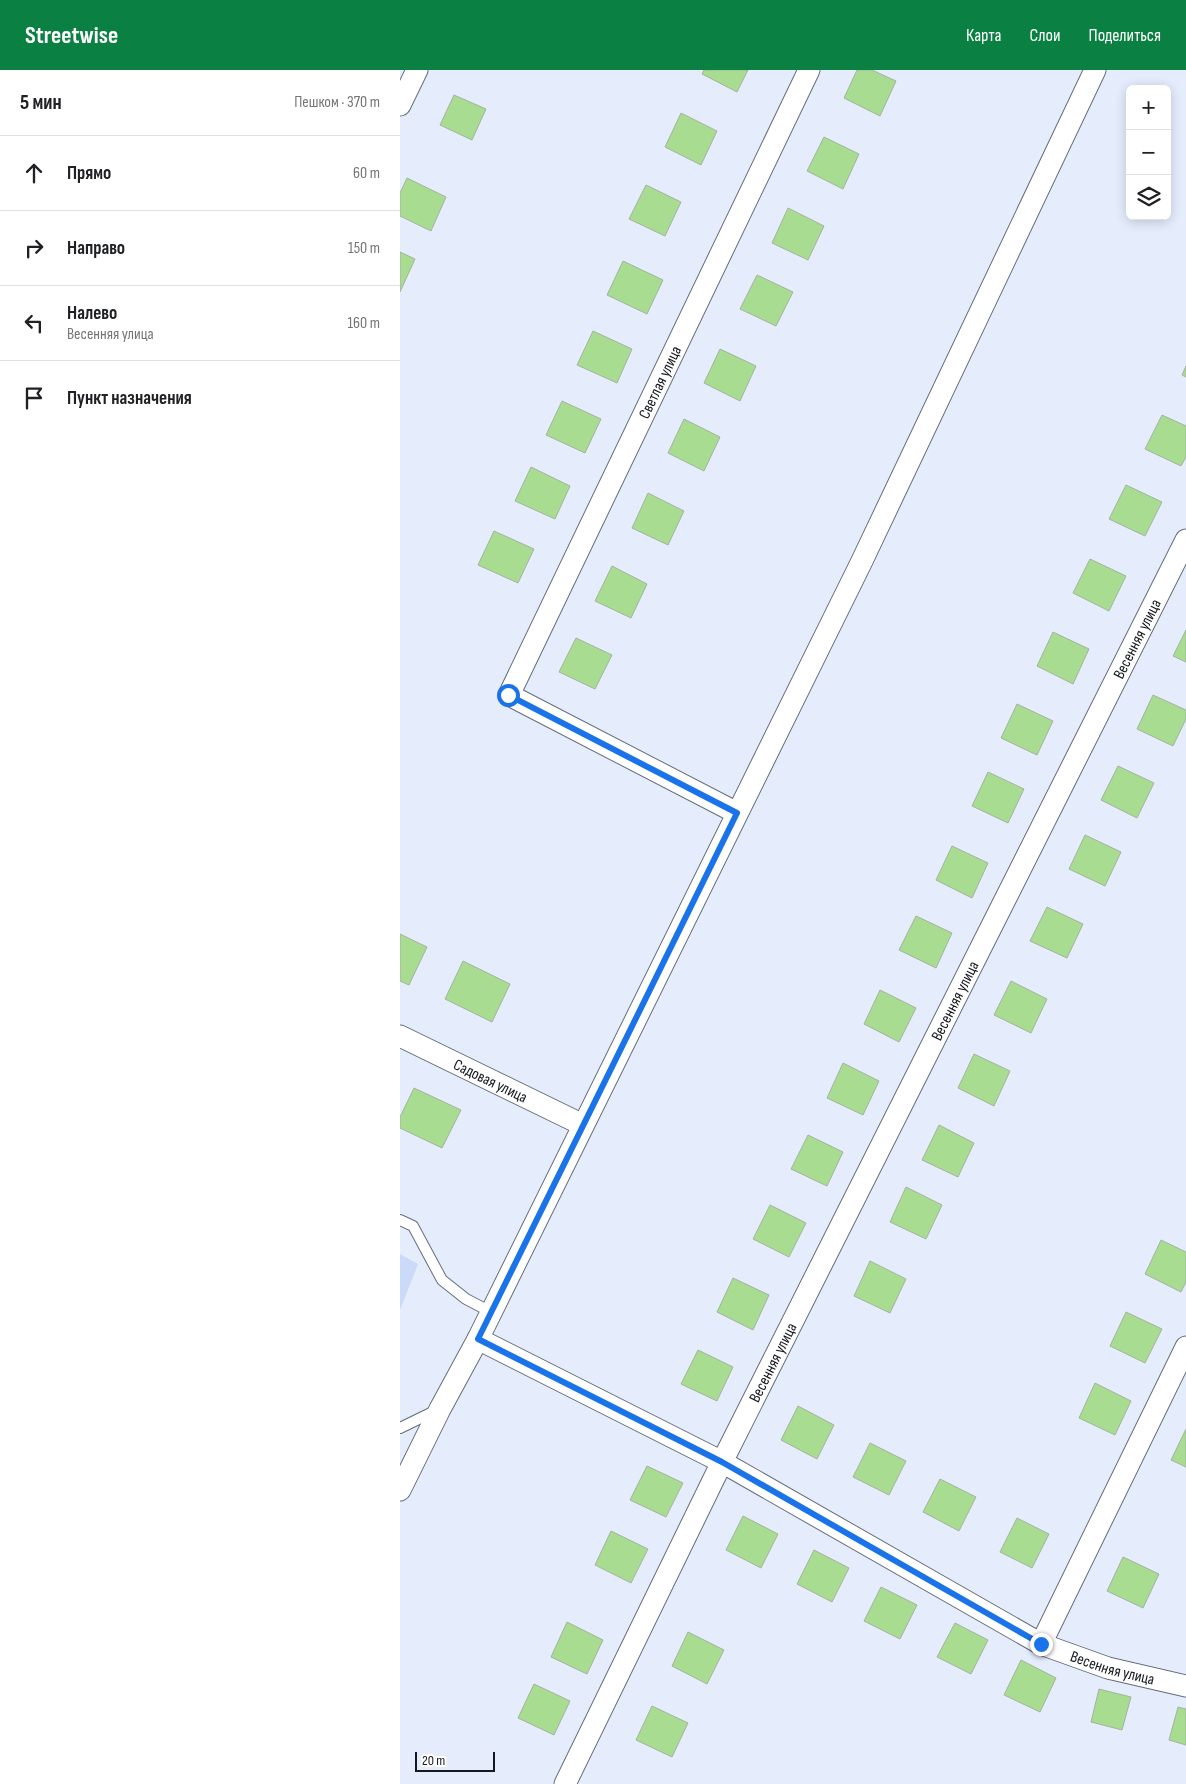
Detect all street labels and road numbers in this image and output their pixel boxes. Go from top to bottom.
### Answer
street label: Светлая улица [635,343,686,422]
street label: Весенняя улица [1110,596,1166,682]
street label: Весенняя улица [928,958,984,1044]
street label: Садовая улица [450,1056,530,1108]
street label: Весенняя улица [746,1320,802,1406]
street label: Весенняя улица [1068,1647,1156,1689]

